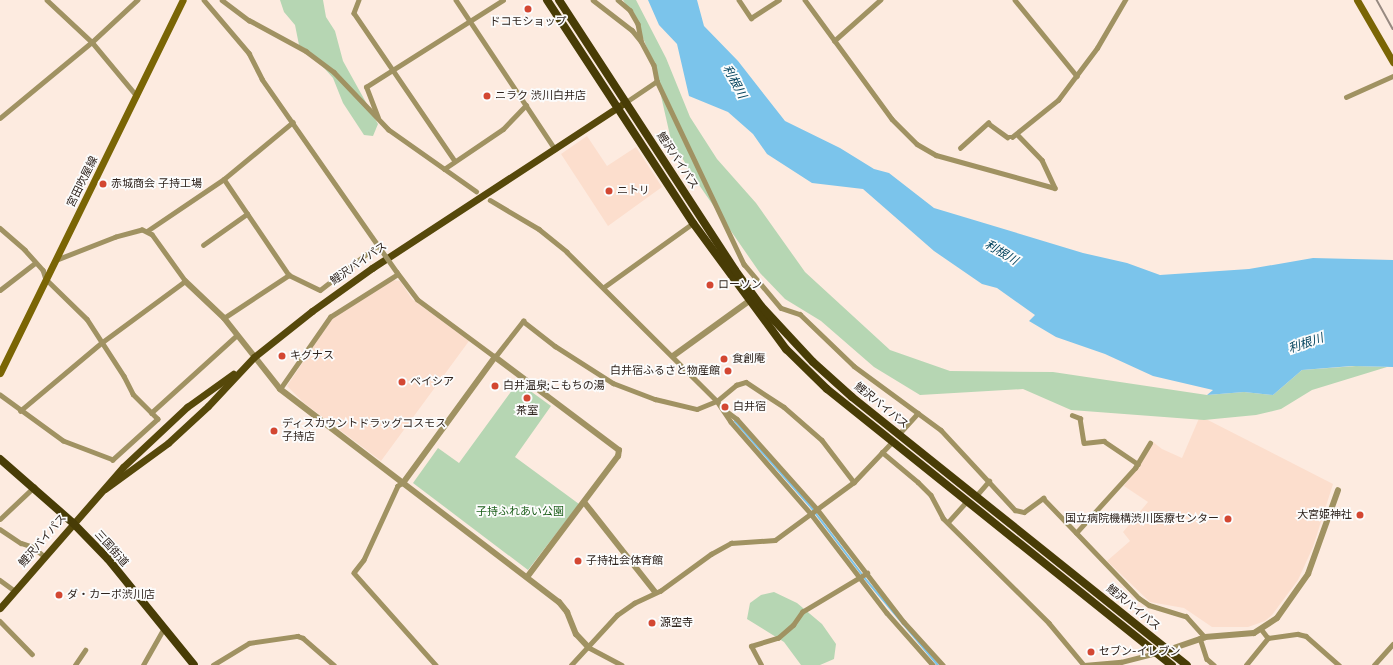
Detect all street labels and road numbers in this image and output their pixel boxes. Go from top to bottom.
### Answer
street label: 鯉沢バイパス [653,130,701,192]
street label: 宮田吹屋線 [65,154,101,210]
street label: 鯉沢バイパス [328,240,390,288]
street label: 鯉沢バイパス [851,380,911,432]
street label: 鯉沢バイパス [16,512,70,570]
street label: 三国街道 [91,528,131,570]
street label: 鯉沢バイパス [1103,582,1163,634]

